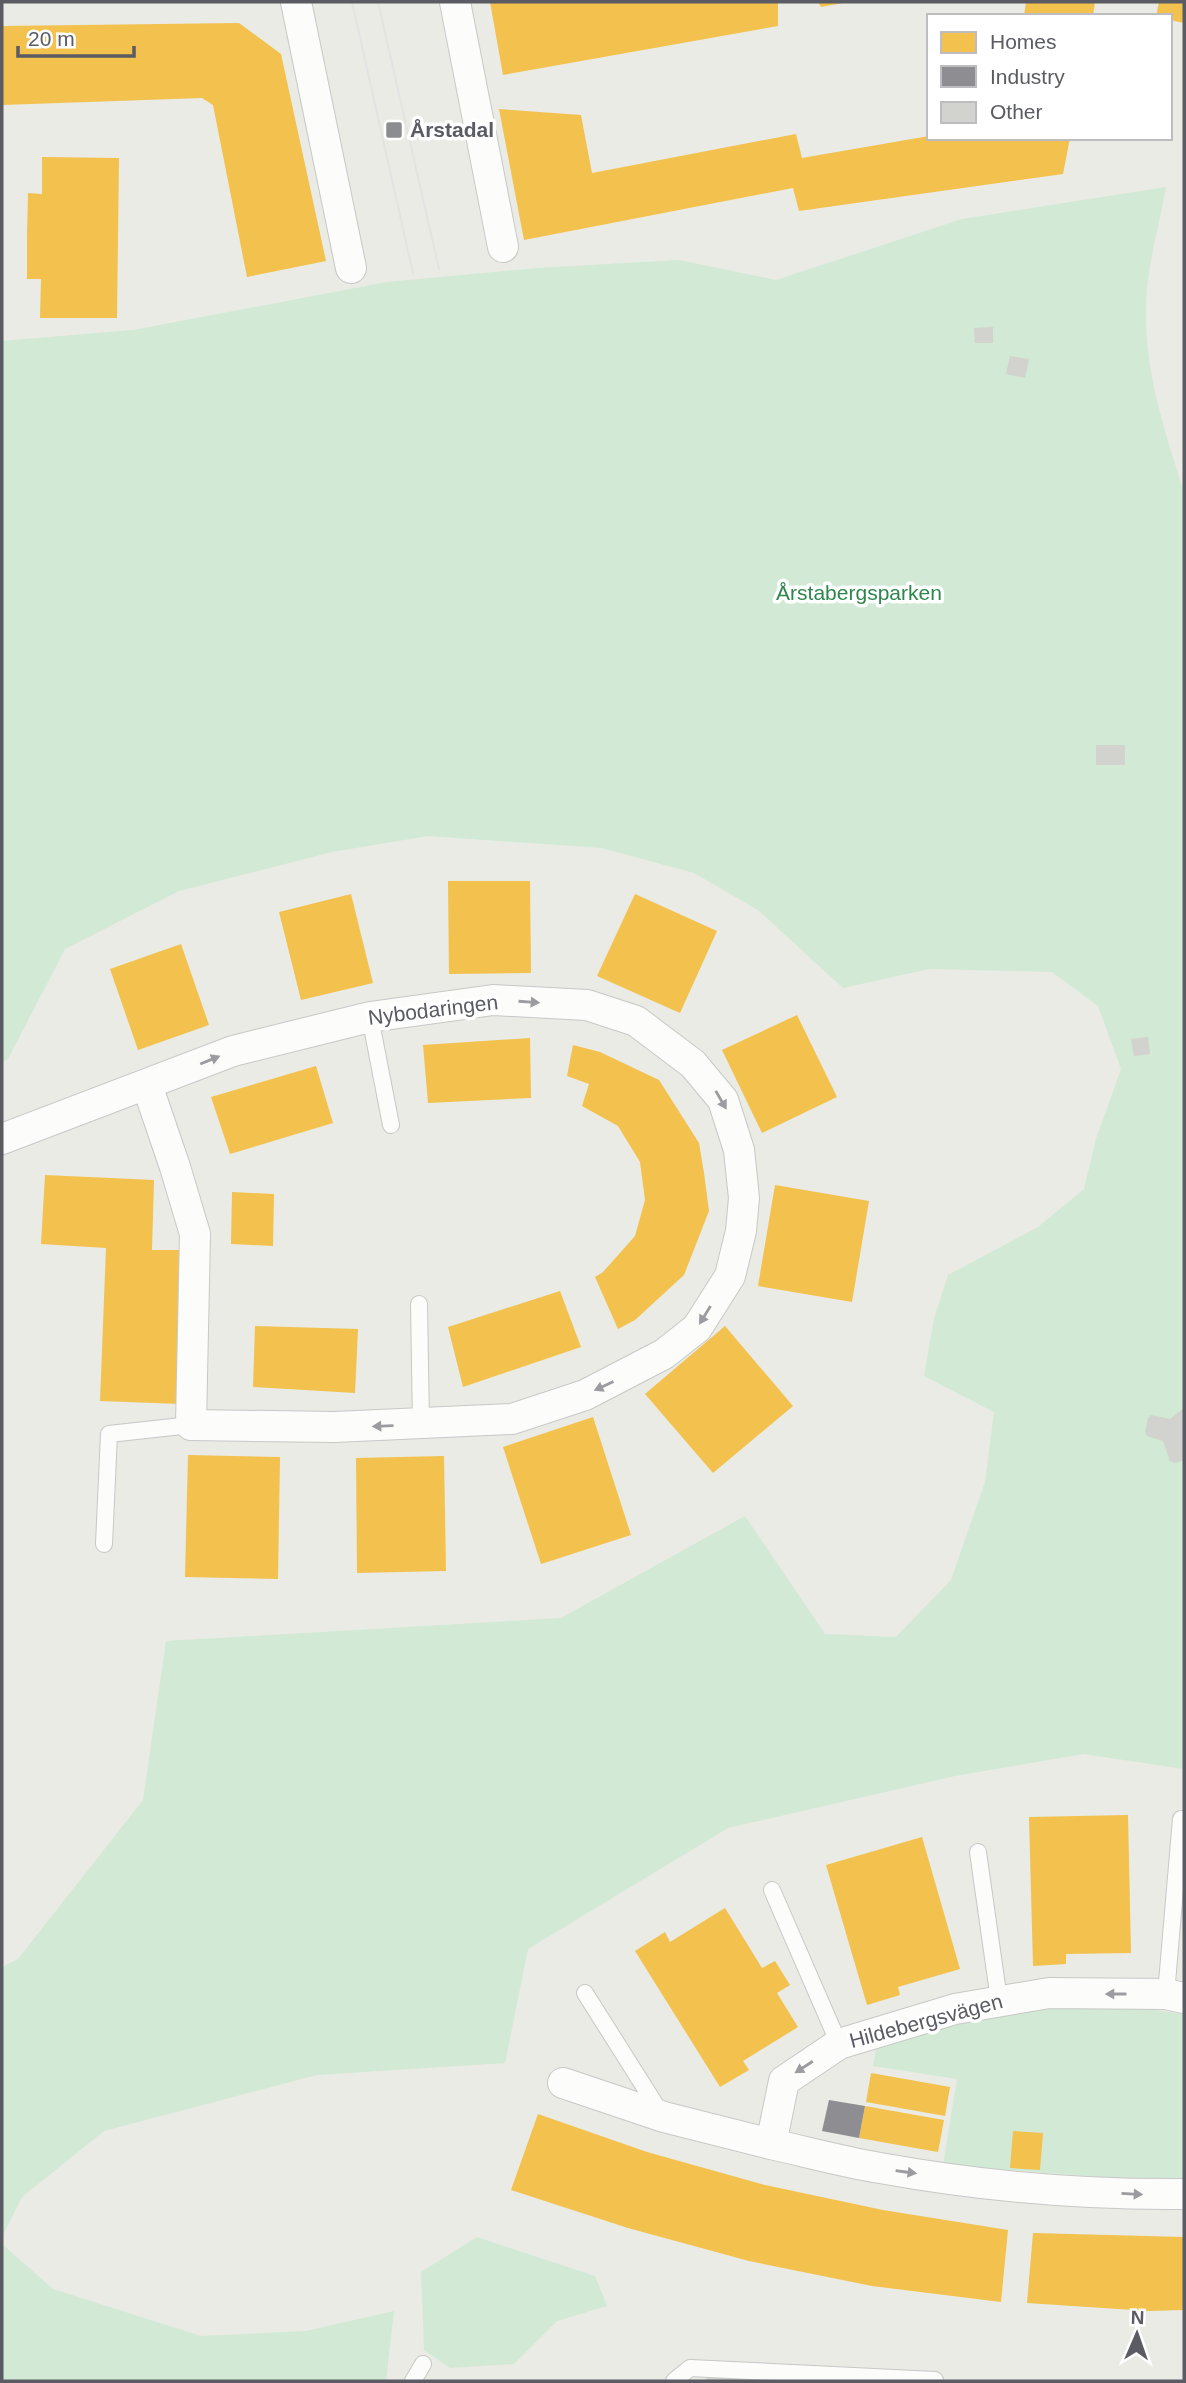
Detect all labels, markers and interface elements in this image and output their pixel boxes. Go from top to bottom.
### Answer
scale bar [18,14,133,58]
legend [927,14,1172,140]
text: 20 m [28,27,75,50]
text: Homes [990,30,1057,53]
text: Industry [990,65,1065,88]
text: Other [990,100,1043,123]
place label: Årstadal [410,118,494,141]
marker: Årstadal [384,120,404,140]
park label: Årstabergsparken [776,581,942,604]
street label: Nybodaringen [367,990,499,1029]
one-way arrow [518,997,540,1008]
one-way arrow [200,1055,221,1066]
one-way arrow [715,1091,727,1110]
one-way arrow [698,1306,711,1325]
one-way arrow [594,1380,614,1392]
one-way arrow [371,1420,393,1431]
one-way arrow [1105,1988,1127,2000]
street label: Hildebergsvägen [847,1989,1005,2052]
one-way arrow [795,2060,814,2073]
one-way arrow [895,2167,917,2178]
one-way arrow [1121,2188,1143,2199]
north arrow [1102,2299,1172,2369]
text: N [1130,2307,1145,2328]

